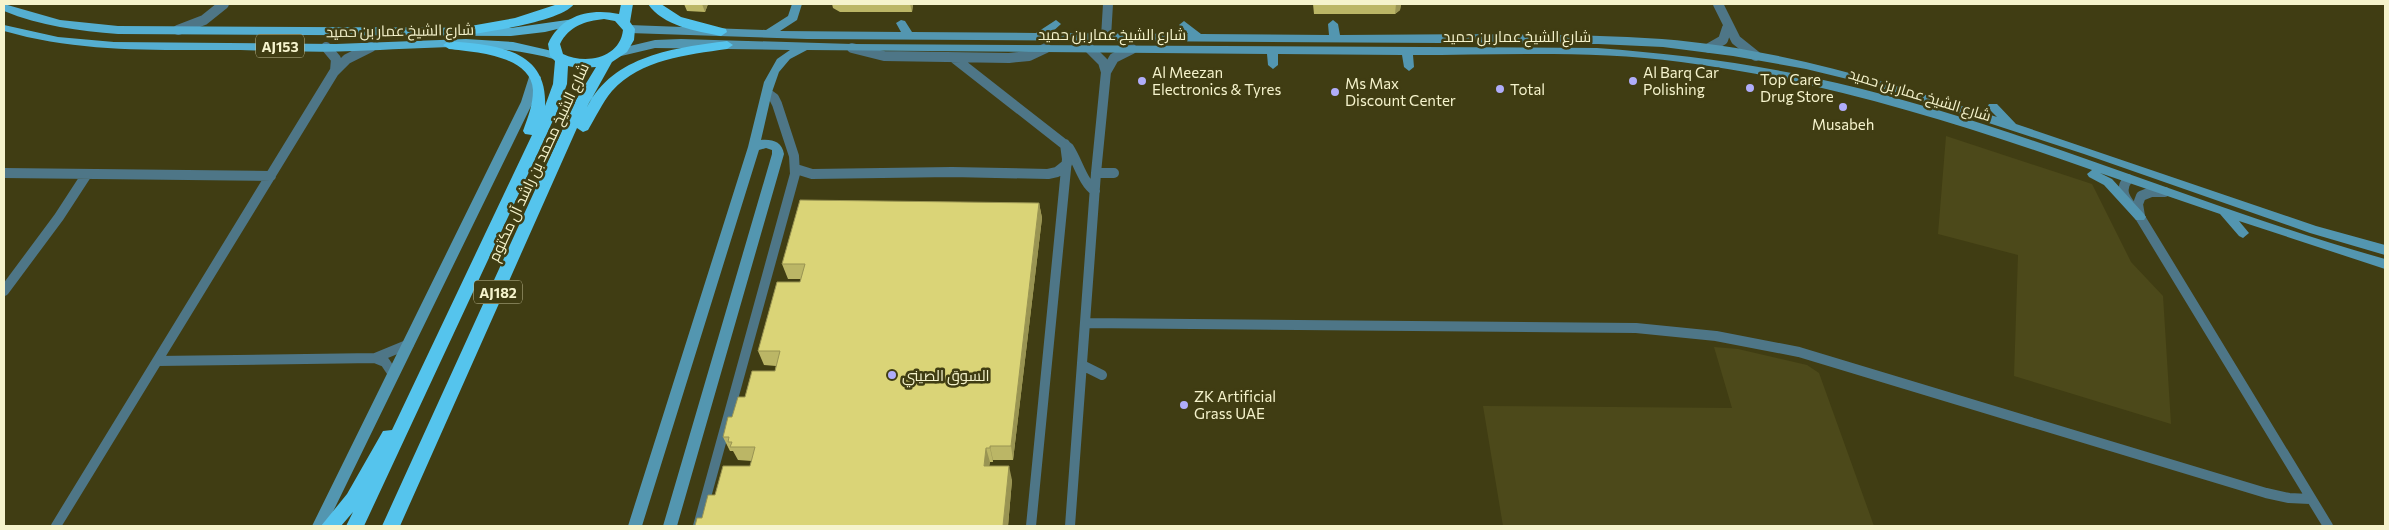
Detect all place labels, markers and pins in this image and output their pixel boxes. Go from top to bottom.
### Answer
place label: Al Meezan Electronics & Tyres [1152,63,1281,98]
place label: Al Barq Car Polishing [1643,63,1719,98]
place label: Top Care Drug Store [1760,70,1834,105]
place label: Ms Max Discount Center [1345,74,1456,109]
marker: Al Meezan Electronics & Tyres [1136,75,1148,87]
marker: Al Barq Car Polishing [1627,75,1639,87]
place label: Total [1510,80,1545,98]
marker: Top Care Drug Store [1744,82,1756,94]
marker: Total [1494,83,1506,95]
marker: Ms Max Discount Center [1329,86,1341,98]
marker: Musabeh [1837,101,1849,113]
place label: Musabeh [1812,115,1874,133]
place label: السوق الصيني [902,366,990,388]
marker: السوق الصيني [886,369,898,381]
place label: ZK Artificial Grass UAE [1194,387,1276,422]
marker: ZK Artificial Grass UAE [1178,399,1190,411]

